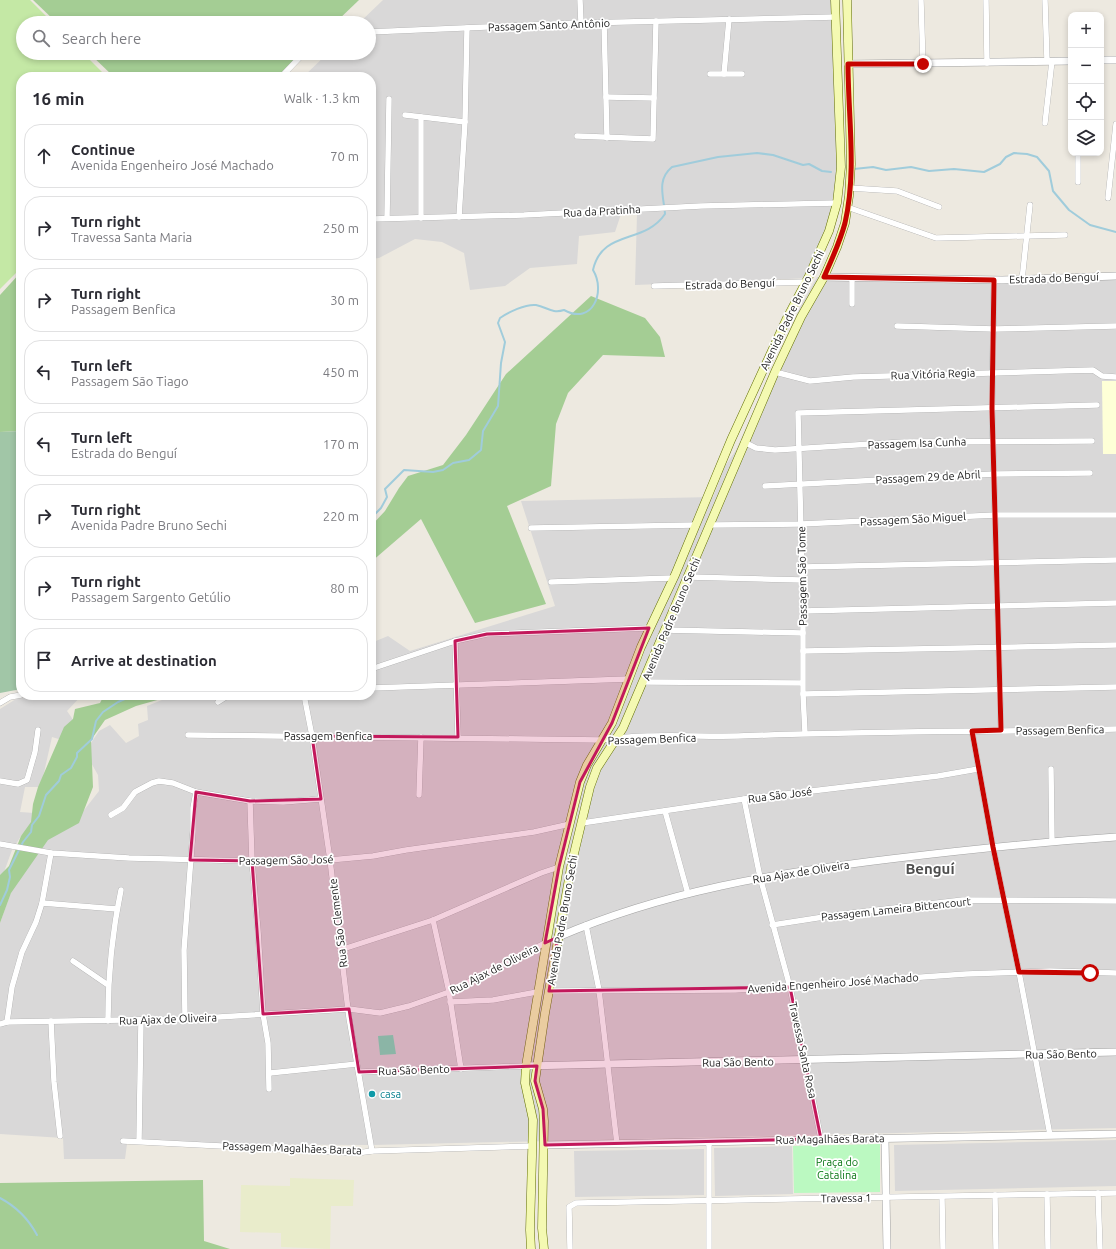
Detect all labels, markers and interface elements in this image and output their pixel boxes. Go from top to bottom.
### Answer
map controls [1068,12,1104,156]
button: + [1068,12,1104,48]
search box [16,16,376,60]
street label: Passagem Santo Antônio [488,17,610,33]
icon: search [30,27,52,49]
text: Search here [62,30,141,47]
button: − [1068,48,1104,84]
route end [914,55,932,73]
button: locate [1068,84,1104,120]
text: 16 min [32,89,85,108]
text: Walk · 1.3 km [284,91,360,105]
button: layers [1068,120,1104,156]
text: Continue [71,141,135,158]
icon: ahead [33,145,55,167]
text: 70 m [330,149,359,163]
text: Avenida Engenheiro José Machado [71,158,274,172]
street label: Rua da Pratinha [563,203,641,219]
text: Turn right [71,213,141,230]
icon: right [33,217,55,239]
text: 250 m [323,221,359,235]
text: Travessa Santa Maria [71,230,192,244]
street label: Avenida Padre Bruno Sechi [758,248,826,372]
street label: Estrada do Benguí [1009,270,1099,286]
street label: Estrada do Benguí [685,276,775,292]
text: Turn right [71,285,141,302]
icon: right [33,289,55,311]
text: 30 m [330,293,359,307]
text: Passagem Benfica [71,302,176,316]
text: Turn left [71,357,132,374]
icon: left [33,361,55,383]
text: 450 m [323,365,359,379]
street label: Rua Vitória Regia [891,367,975,381]
text: Passagem São Tiago [71,374,189,388]
text: Turn left [71,429,132,446]
icon: left [33,433,55,455]
street label: Passagem Isa Cunha [867,435,967,451]
text: 170 m [323,437,359,451]
text: Estrada do Benguí [71,446,177,460]
street label: Passagem 29 de Abril [875,468,981,486]
text: Turn right [71,501,141,518]
icon: right [33,505,55,527]
text: 220 m [323,509,359,523]
street label: Passagem São Miguel [860,510,966,528]
text: Avenida Padre Bruno Sechi [71,518,227,532]
street label: Passagem São Tome [795,526,809,626]
street label: Avenida Padre Bruno Sechi [640,556,702,682]
text: Turn right [71,573,141,590]
icon: right [33,577,55,599]
text: 80 m [330,581,359,595]
text: Passagem Sargento Getúlio [71,590,231,604]
icon: arrive [33,649,55,671]
text: Arrive at destination [71,652,217,669]
street label: Passagem Benfica [1016,723,1104,737]
street label: Passagem Benfica [284,730,372,742]
street label: Passagem Benfica [607,731,697,747]
street label: Rua São José [747,785,813,805]
street label: Passagem São José [238,853,334,867]
street label: Avenida Padre Bruno Sechi [545,854,579,986]
street label: Rua Ajax de Oliveira [752,858,850,886]
district label: Benguí [905,860,955,877]
street label: Rua São Clemente [327,878,349,968]
street label: Passagem Lameira Bittencourt [821,895,972,923]
street label: Rua Ajax de Oliveira [448,941,540,997]
route start [1081,964,1099,982]
street label: Avenida Engenheiro José Machado [747,971,919,995]
street label: Travessa Santa Rosa [787,1001,819,1099]
street label: Rua Ajax de Oliveira [119,1011,217,1027]
street label: Rua São Bento [1025,1047,1097,1061]
street label: Rua São Bento [702,1055,774,1069]
street label: Rua São Bento [378,1063,450,1077]
place label: casa [380,1088,401,1100]
marker: casa [367,1089,377,1099]
street label: Rua Magalhães Barata [775,1132,885,1146]
street label: Passagem Magalhães Barata [222,1140,362,1156]
park label: Praça do Catalina [816,1156,858,1181]
street label: Travessa 1 [820,1192,872,1204]

